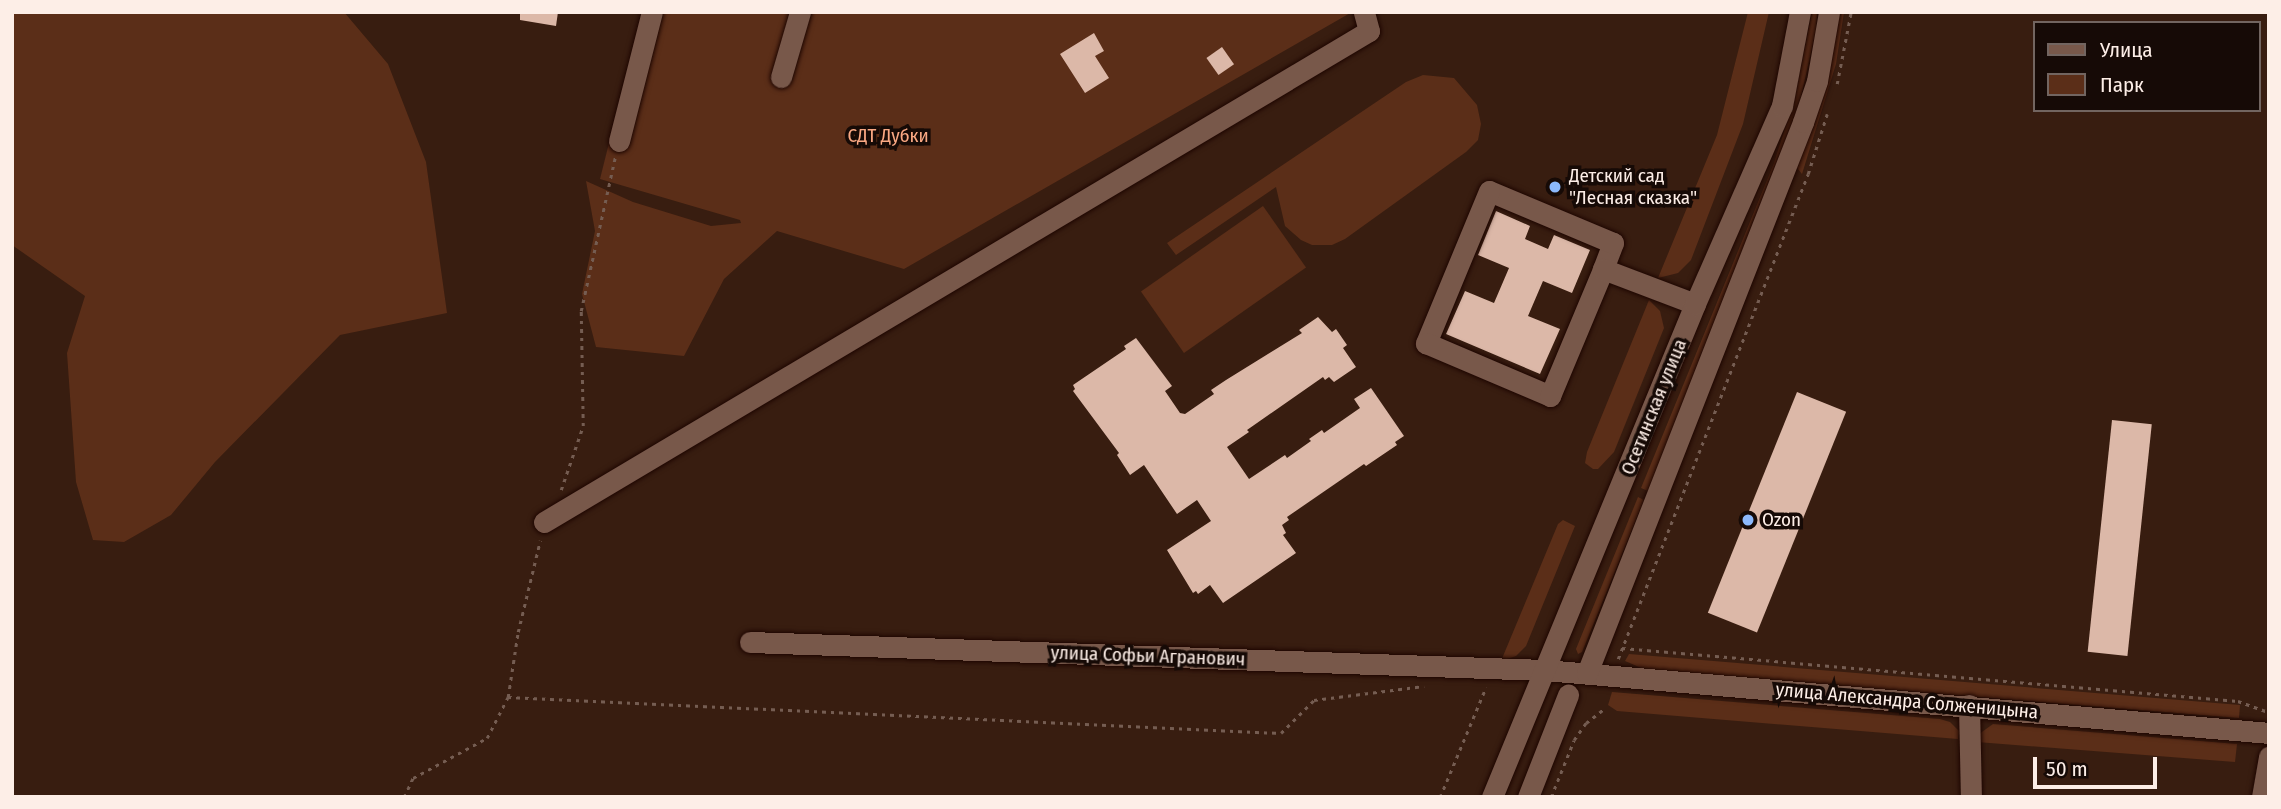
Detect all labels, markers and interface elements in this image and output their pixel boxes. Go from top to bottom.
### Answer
legend [2032,21,2260,112]
text: Улица [2100,37,2153,63]
text: Парк [2100,72,2144,98]
park label: СДТ Дубки [847,125,929,147]
place label: Детский сад "Лесная сказка" [1569,165,1697,209]
marker: Детский сад "Лесная сказка" [1547,179,1563,195]
street label: Осетинская улица [1616,336,1692,478]
place label: Ozon [1762,509,1801,531]
marker: Ozon [1740,512,1756,528]
street label: улица Софьи Агранович [1050,641,1246,671]
street label: улица Александра Солженицына [1775,678,2039,724]
scale bar [2036,742,2160,786]
text: 50 m [2046,756,2088,782]

